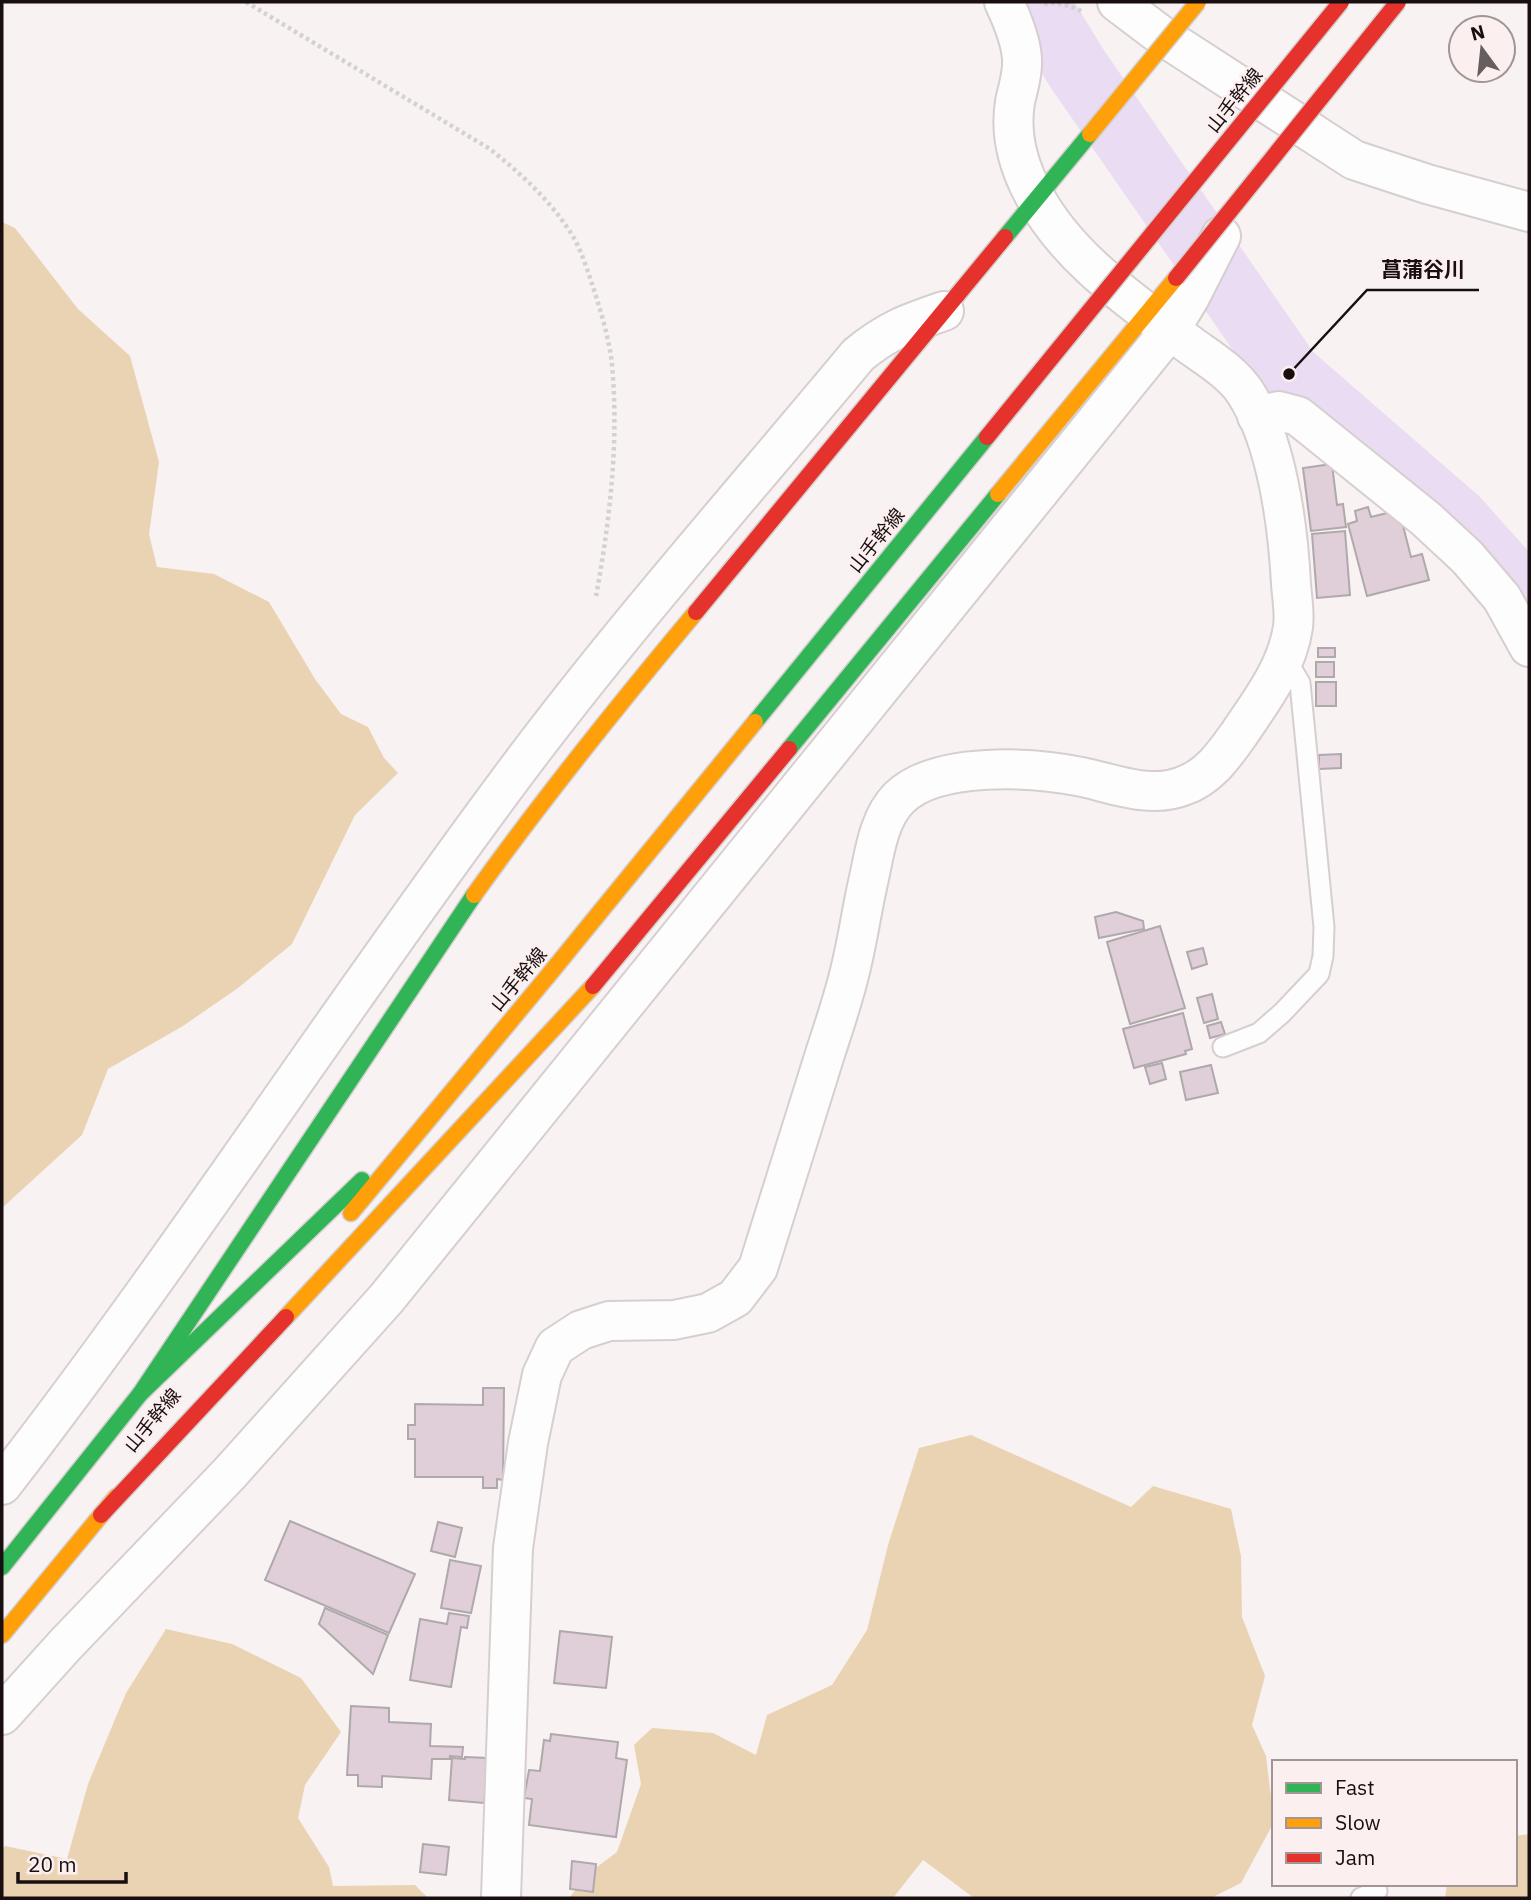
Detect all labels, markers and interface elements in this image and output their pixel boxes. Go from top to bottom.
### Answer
north arrow [1447,14,1517,84]
text: N [1468,19,1487,46]
street label: 山手幹線 [1201,63,1267,137]
callout: 菖蒲谷川 [1367,248,1479,290]
text: 菖蒲谷川 [1381,255,1465,283]
street label: 山手幹線 [843,503,909,577]
street label: 山手幹線 [484,942,552,1016]
street label: 山手幹線 [118,1383,186,1457]
legend [1272,1760,1517,1886]
text: Fast [1335,1773,1375,1801]
text: Slow [1335,1808,1381,1836]
scale bar [18,1840,126,1884]
text: Jam [1335,1843,1375,1871]
text: 20 m [28,1850,77,1878]

